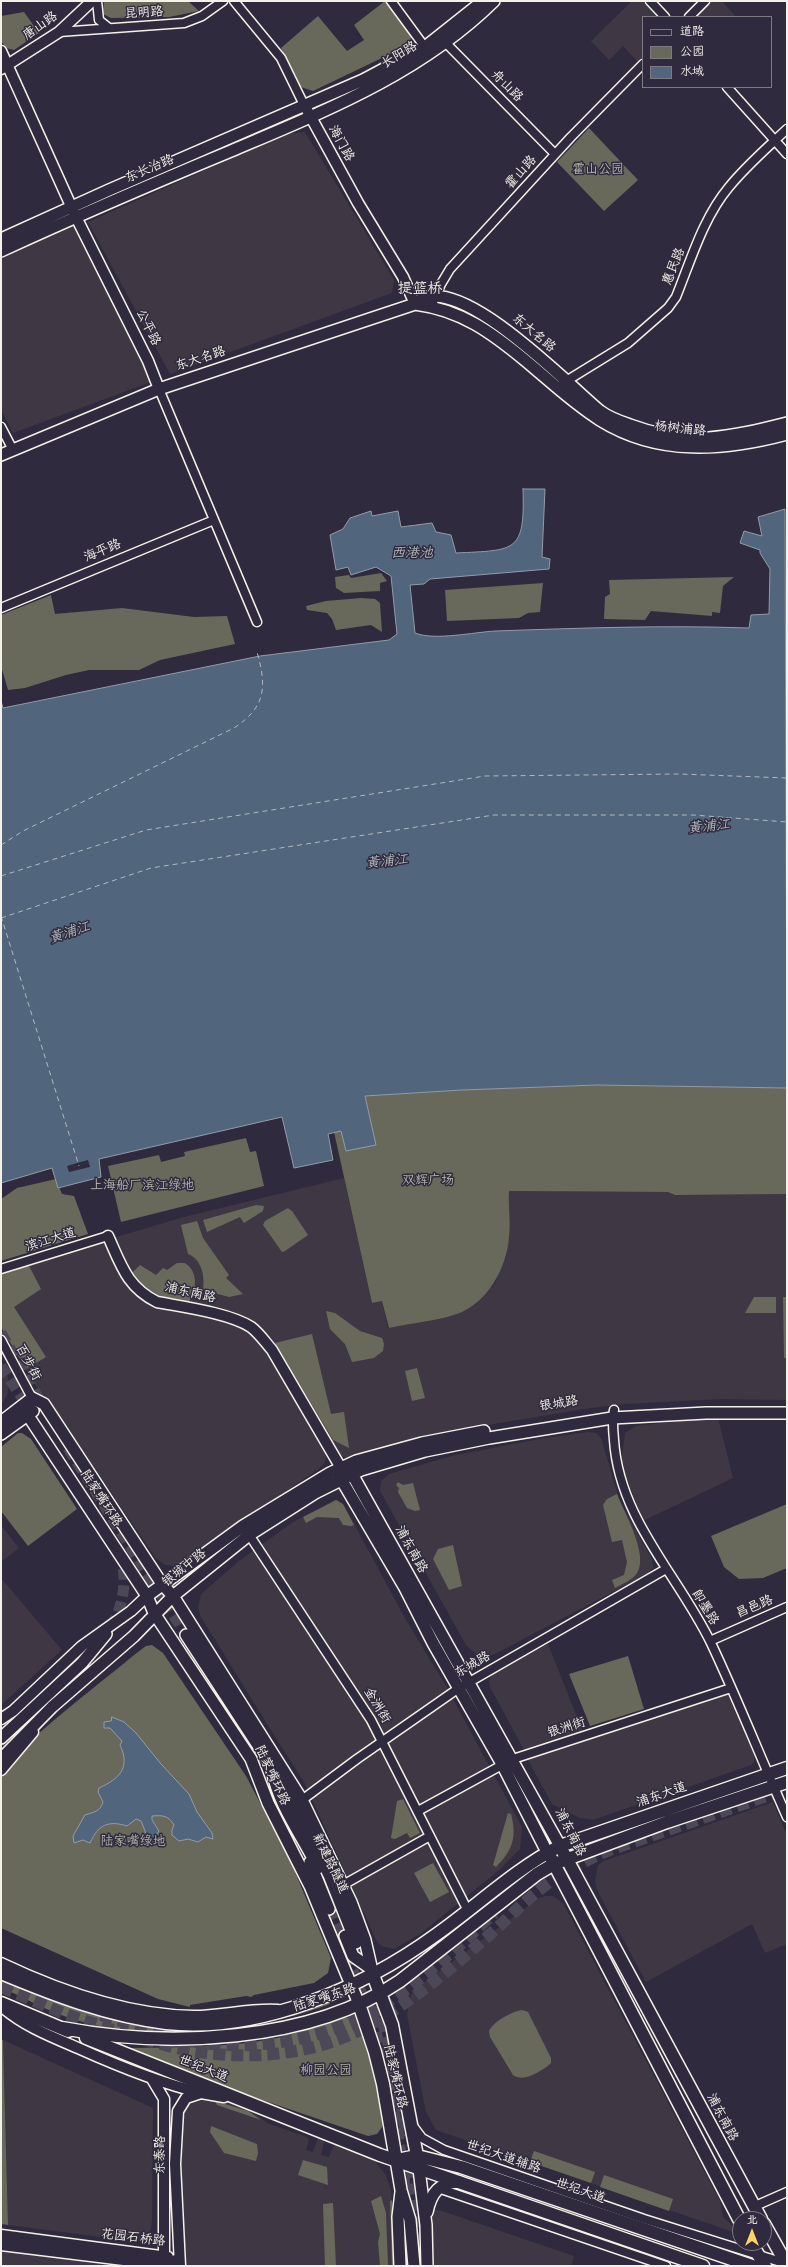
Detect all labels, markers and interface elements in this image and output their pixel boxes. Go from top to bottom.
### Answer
street label: 昆明路 [124,5,164,23]
street label: 唐山路 [21,9,61,45]
legend [642,16,772,88]
text: 道路 [680,23,704,41]
street label: 长阳路 [379,39,421,73]
text: 公园 [680,43,704,61]
text: 水域 [680,63,704,81]
street label: 舟山路 [487,68,525,106]
street label: 海门路 [324,123,356,165]
street label: 东长治路 [123,153,177,187]
street label: 霍山路 [503,153,541,193]
park label: 霍山公园 [572,163,624,179]
street label: 惠民路 [660,246,690,288]
district label: 提篮桥 [398,282,442,300]
street label: 公平路 [131,307,163,349]
street label: 东大名路 [508,311,558,357]
street label: 东大名路 [174,345,228,375]
street label: 杨树浦路 [653,420,707,440]
street label: 海平路 [82,537,124,567]
water label: 西港池 [391,547,433,563]
water label: 黄浦江 [687,817,731,839]
water label: 黄浦江 [365,852,409,874]
water label: 黄浦江 [47,920,93,948]
park label: 双辉广场 [402,1174,454,1190]
park label: 上海船厂滨江绿地 [90,1179,194,1195]
street label: 滨江大道 [24,1226,78,1256]
street label: 浦东南路 [163,1281,217,1307]
street label: 百步街 [11,1342,43,1384]
street label: 银城路 [539,1394,579,1416]
street label: 陆家嘴环路 [76,1467,124,1531]
street label: 浦东南路 [391,1523,429,1577]
street label: 银城中路 [160,1547,210,1591]
street label: 即墨路 [687,1587,721,1629]
street label: 昌邑路 [734,1593,776,1623]
street label: 东城路 [452,1649,494,1683]
street label: 金洲街 [359,1685,393,1727]
street label: 银洲街 [546,1716,588,1742]
street label: 陆家嘴环路 [250,1743,292,1809]
street label: 浦东大道 [635,1780,689,1812]
street label: 浦东南路 [550,1806,588,1860]
street label: 新建路隧道 [308,1831,350,1897]
park label: 陆家嘴绿地 [101,1835,165,1851]
street label: 陆家嘴东路 [292,1982,358,2016]
street label: 陆家嘴环路 [379,2044,409,2110]
street label: 世纪大道 [176,2053,230,2087]
park label: 柳园公园 [300,2064,352,2080]
street label: 浦东南路 [702,2091,740,2145]
street label: 东泰路 [154,2136,170,2174]
street label: 世纪大道辅路 [464,2138,542,2178]
street label: 世纪大道 [553,2176,607,2208]
north arrow [732,2211,772,2251]
text: 北 [747,2212,758,2228]
street label: 花园石桥路 [100,2227,166,2251]

